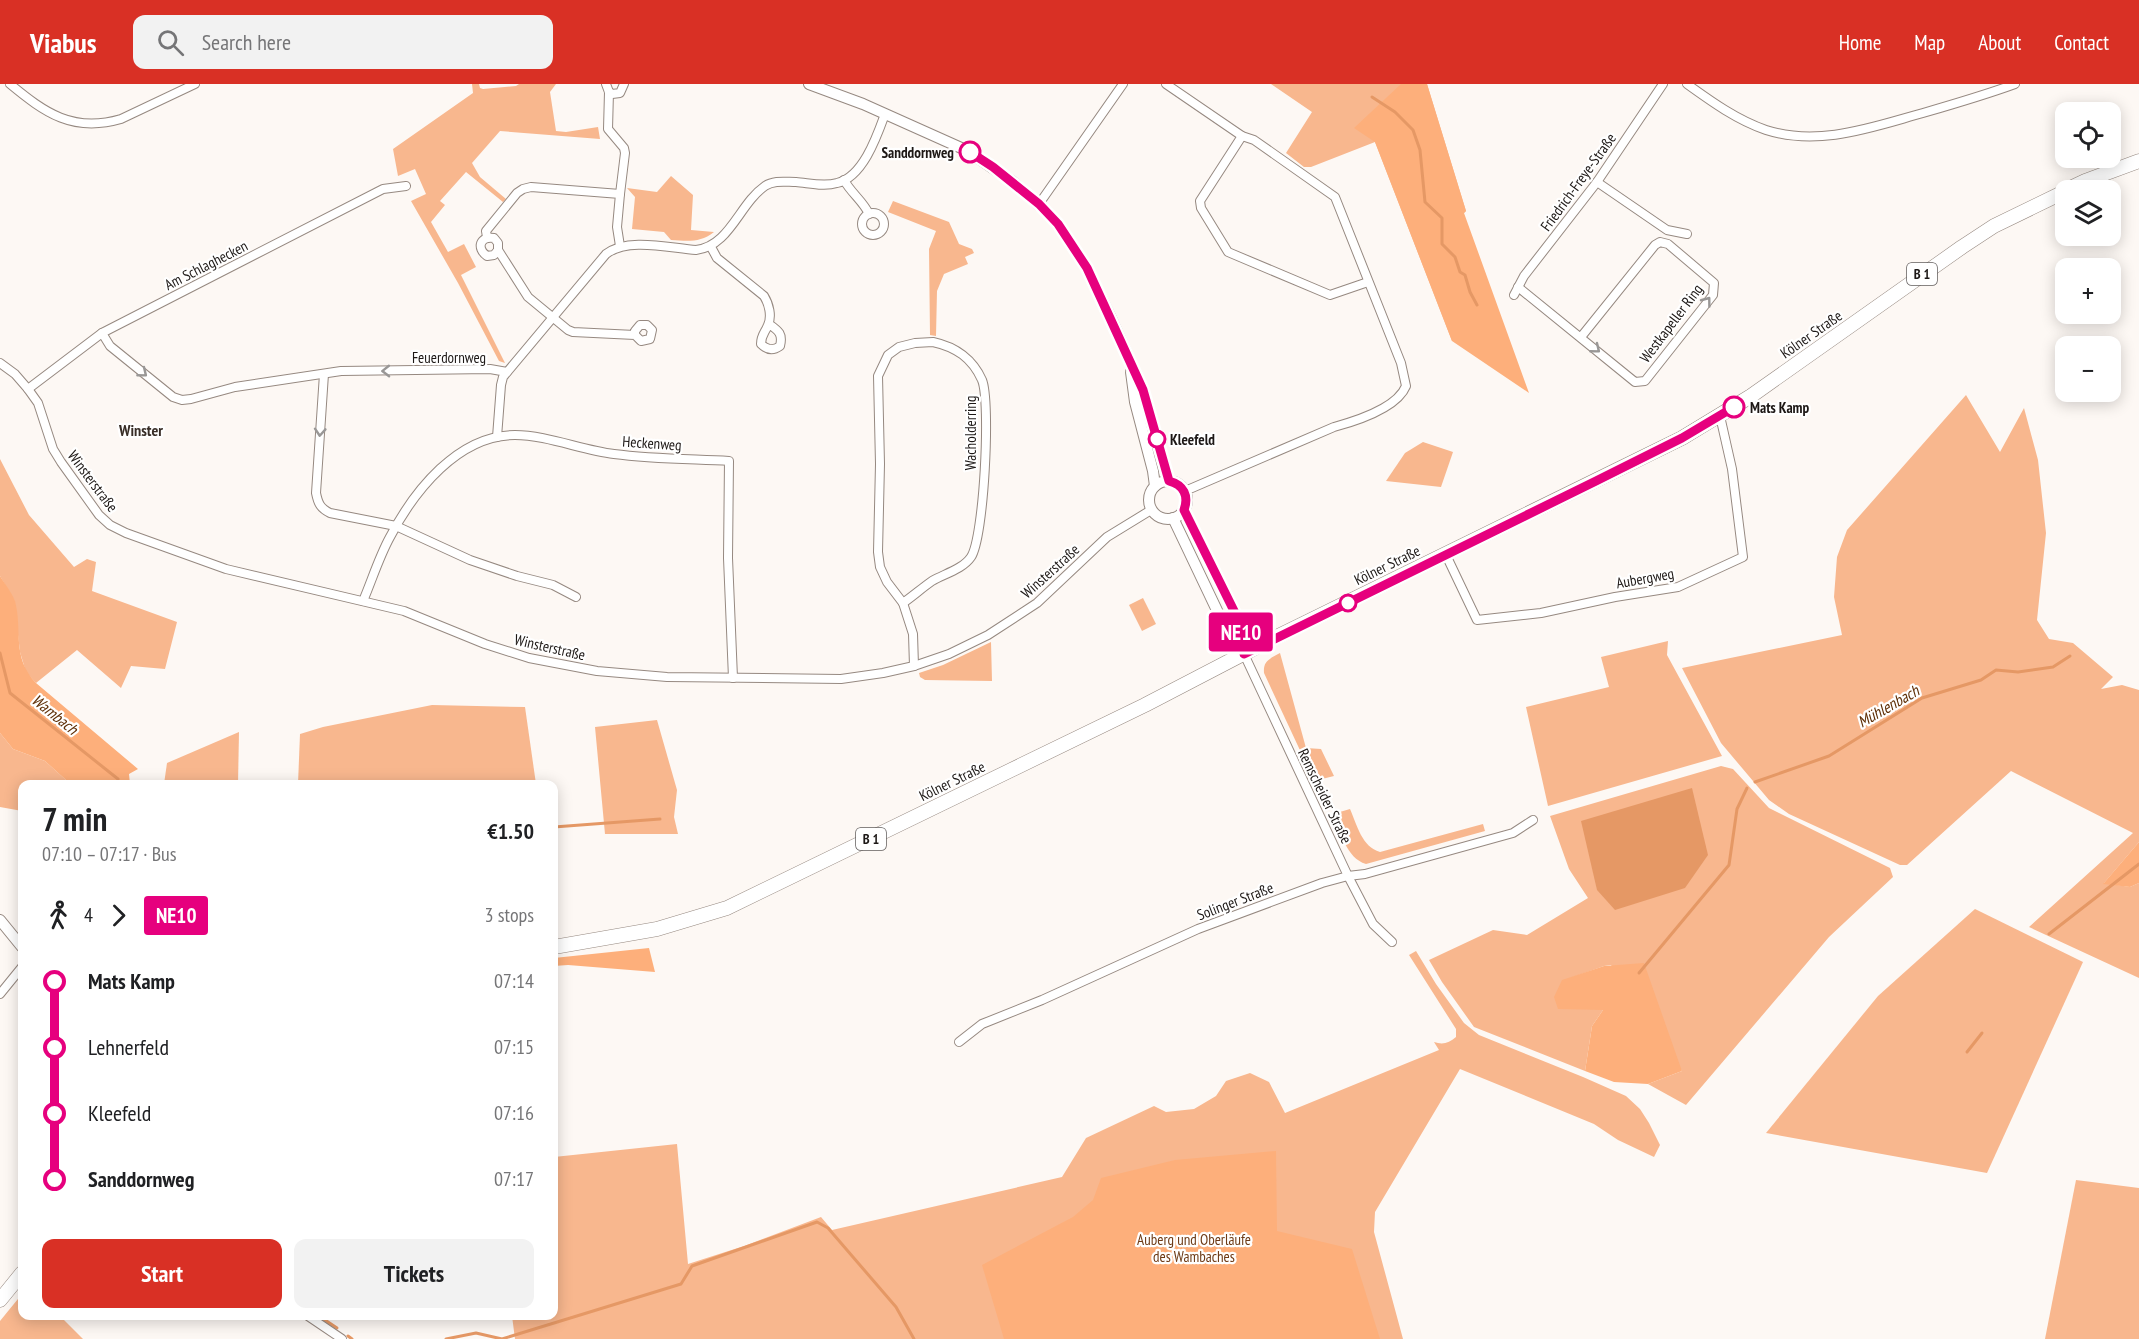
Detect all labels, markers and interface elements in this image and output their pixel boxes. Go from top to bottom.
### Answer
search box [133,15,553,69]
text: Viabus [30,24,97,61]
icon: search [154,26,187,59]
text: Search here [202,28,291,56]
text: Home [1839,29,1881,56]
text: Map [1914,29,1945,56]
text: About [1978,29,2021,56]
text: Contact [2054,29,2109,56]
map controls [2055,102,2121,402]
button: locate [2055,102,2121,168]
street label: Friedrich-Freye-Straße [1536,129,1620,235]
marker: Sanddornweg [959,141,981,163]
place label: Sanddornweg [881,143,954,162]
button: layers [2055,180,2121,246]
street label: Am Schlaghecken [161,236,251,294]
button: + [2055,258,2121,324]
road number: B 1 [1907,263,1937,285]
street label: Westkapeller Ring [1635,280,1707,366]
one-way arrow [1700,297,1711,308]
street label: Kölner Straße [1776,306,1846,362]
button: − [2055,336,2121,402]
one-way arrow [1589,342,1600,353]
street label: Feuerdornweg [412,348,486,367]
one-way arrow [382,364,391,377]
one-way arrow [137,366,148,377]
street label: Wacholderring [961,396,980,470]
marker: Mats Kamp [1723,396,1745,418]
place label: Mats Kamp [1750,398,1810,417]
district label: Winster [118,420,163,440]
one-way arrow [314,428,327,437]
marker: Kleefeld [1148,430,1166,448]
place label: Kleefeld [1170,430,1215,449]
street label: Heckenweg [622,431,682,455]
street label: Winsterstraße [64,446,122,516]
street label: Winsterstraße [1017,540,1083,602]
street label: Kölner Straße [1351,541,1423,589]
street label: Aubergweg [1615,564,1675,592]
unlabelled marker [1339,594,1357,612]
line badge: NE10 [1199,612,1283,652]
text: NE10 [1221,619,1261,646]
street label: Winsterstraße [513,630,587,664]
water label: Mühlenbach [1854,680,1923,732]
water label: Wambach [28,690,83,739]
street label: Remscheider Straße [1294,745,1356,847]
street label: Kölner Straße [916,757,988,805]
text: 7 min [42,797,107,840]
text: €1.50 [487,817,534,845]
road number: B 1 [856,828,886,850]
text: 07:10 – 07:17 · Bus [42,841,177,867]
street label: Solinger Straße [1194,878,1276,924]
icon: walk [42,899,75,932]
icon: forward [102,899,135,932]
text: 4 [84,902,93,928]
text: NE10 [156,902,196,929]
text: 3 stops [485,902,534,928]
text: Mats Kamp [88,967,175,995]
text: 07:14 [494,968,534,994]
text: Lehnerfeld [88,1033,169,1061]
text: 07:15 [494,1034,534,1060]
text: Kleefeld [88,1099,151,1127]
text: 07:16 [494,1100,534,1126]
text: Sanddornweg [88,1165,194,1193]
text: 07:17 [494,1166,534,1192]
park label: Auberg und Oberläufe des Wambaches [1137,1230,1251,1266]
button: Start [42,1239,282,1308]
button: Tickets [294,1239,534,1308]

